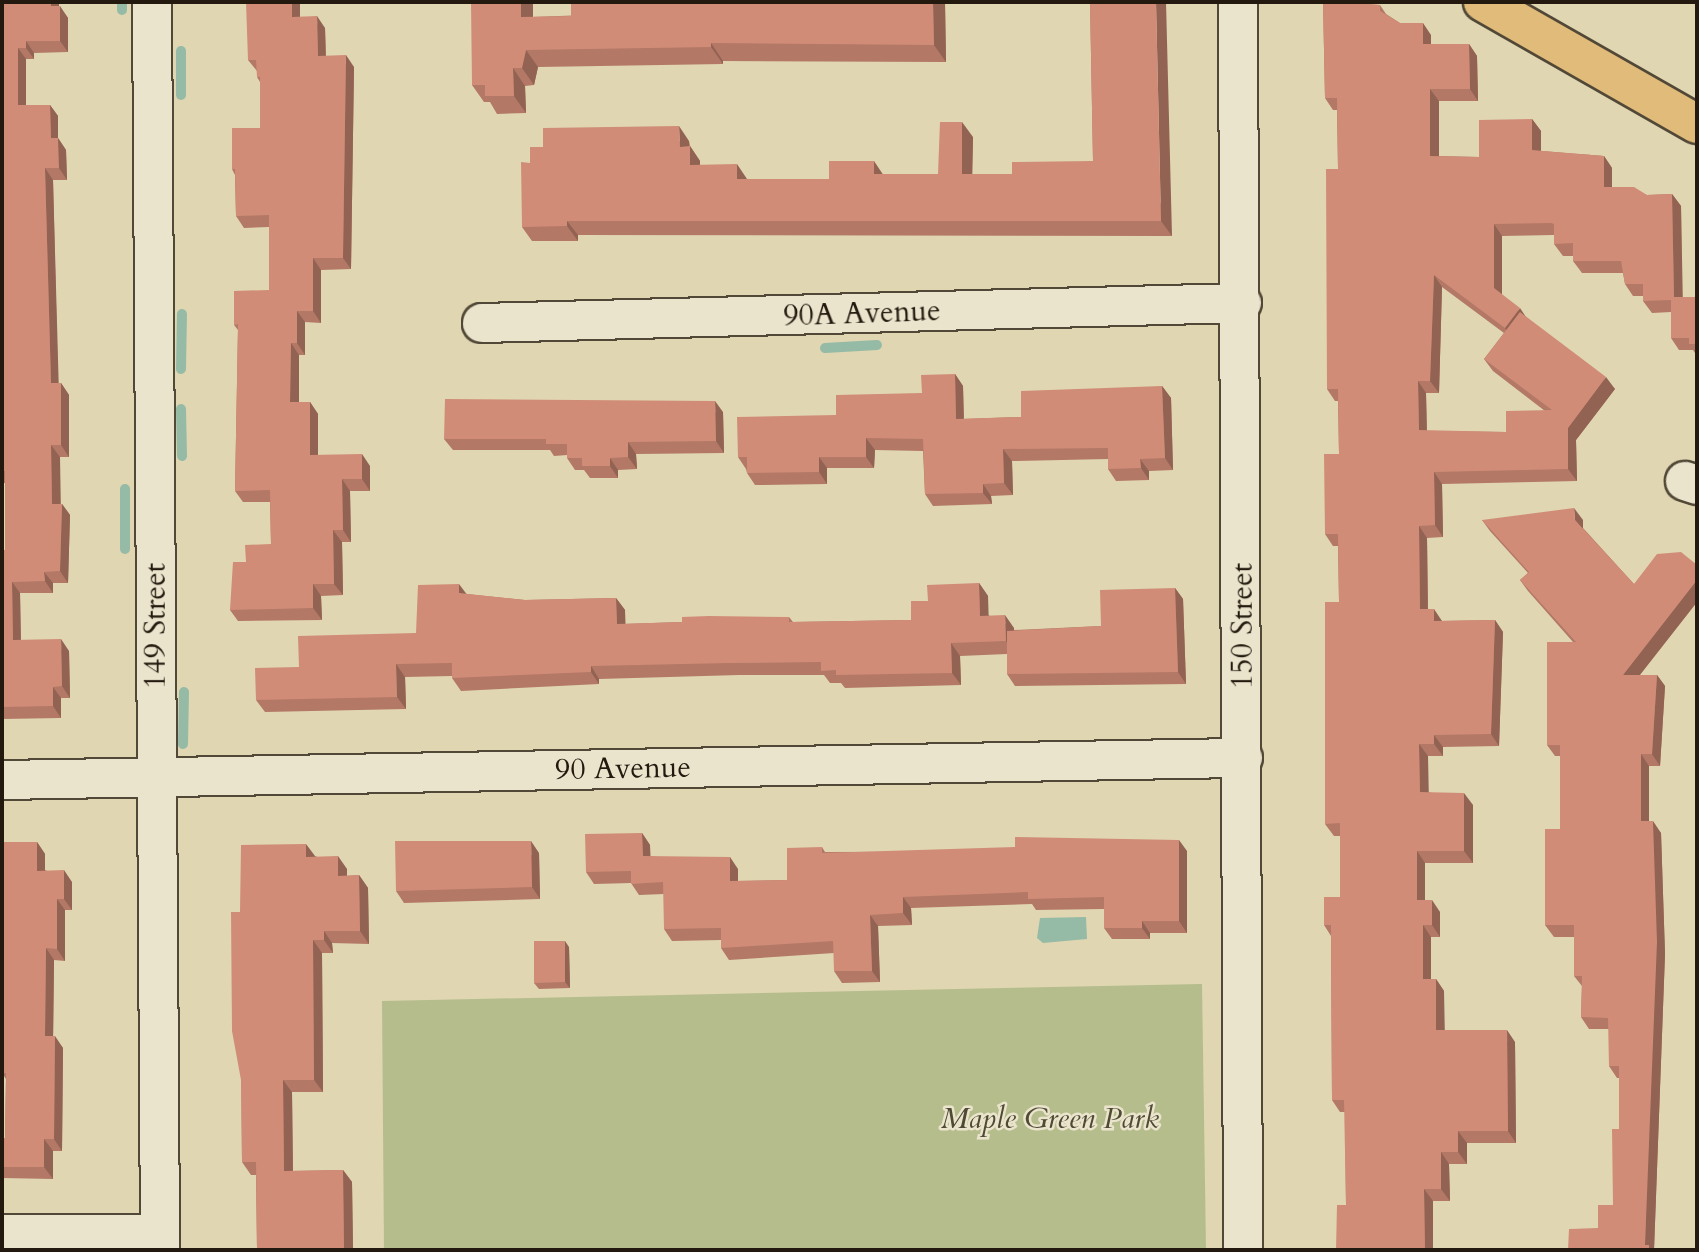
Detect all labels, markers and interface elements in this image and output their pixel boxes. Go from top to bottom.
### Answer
street label: 90A Avenue [783,293,941,335]
street label: 149 Street [138,563,174,689]
street label: 150 Street [1225,563,1261,689]
street label: 90 Avenue [555,750,691,788]
park label: Maple Green Park [941,1101,1159,1137]

